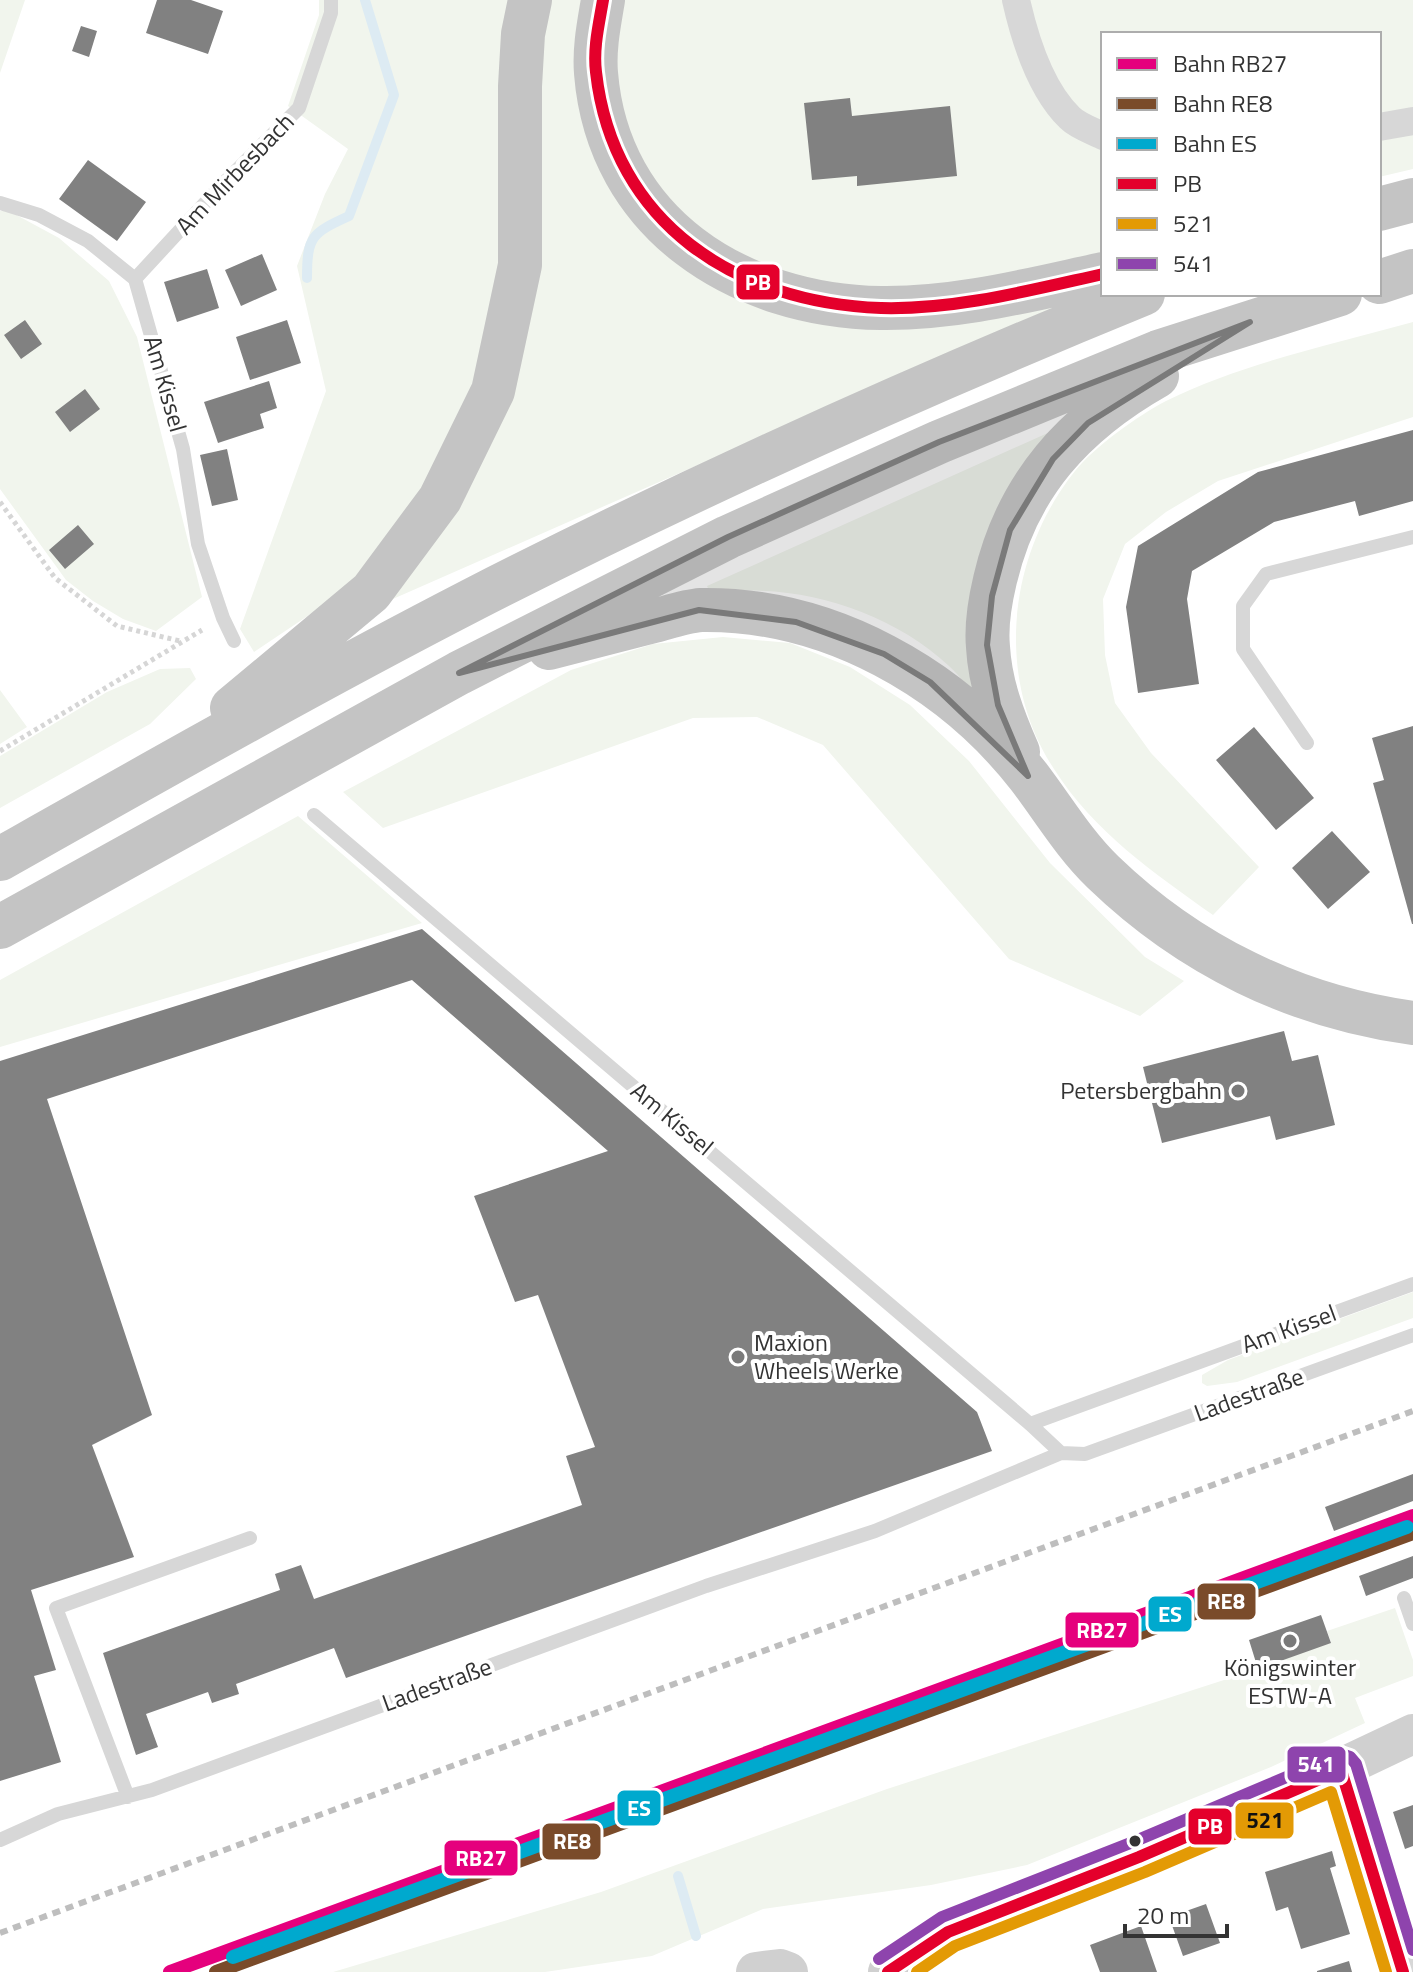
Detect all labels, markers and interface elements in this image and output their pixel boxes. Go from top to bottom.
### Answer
legend [1101,32,1381,296]
text: Bahn RB27 [1173,45,1287,81]
text: Bahn RE8 [1173,85,1272,121]
street label: Am Mirbesbach [167,104,302,242]
text: Bahn ES [1173,125,1257,161]
text: PB [1173,165,1202,201]
text: 521 [1173,205,1213,241]
text: 541 [1173,245,1213,281]
line badge: PB [735,263,781,301]
text: PB [745,265,771,299]
street label: Am Kissel [135,331,197,436]
place label: Petersbergbahn [1060,1072,1222,1108]
street label: Am Kissel [623,1073,722,1164]
marker: Petersbergbahn [1229,1082,1247,1100]
street label: Am Kissel [1236,1294,1341,1362]
place label: Maxion Wheels Werke [754,1324,899,1388]
marker: Maxion Wheels Werke [729,1348,747,1366]
street label: Ladestraße [1189,1358,1308,1430]
line badge: RE8 [1196,1582,1257,1621]
text: RE8 [1207,1584,1245,1618]
line badge: ES [1147,1595,1193,1633]
text: ES [1158,1597,1182,1631]
line badge: RB27 [1064,1611,1140,1649]
text: RB27 [1076,1613,1128,1647]
marker: Königswinter ESTW-A [1281,1632,1299,1650]
street label: Ladestraße [377,1648,496,1720]
place label: Königswinter ESTW-A [1224,1649,1356,1713]
line badge: 541 [1286,1745,1347,1784]
text: 541 [1298,1747,1334,1781]
line badge: ES [616,1789,662,1827]
text: ES [627,1791,651,1825]
line badge: 521 [1234,1801,1295,1840]
text: 521 [1247,1803,1283,1837]
line badge: PB [1187,1807,1233,1846]
text: PB [1197,1809,1223,1843]
line badge: RE8 [541,1822,602,1861]
text: RE8 [553,1824,591,1858]
unlabelled marker [1127,1833,1143,1849]
line badge: RB27 [443,1839,519,1877]
text: RB27 [455,1841,507,1875]
scale bar [1125,1888,1227,1938]
text: 20 m [1137,1897,1189,1933]

